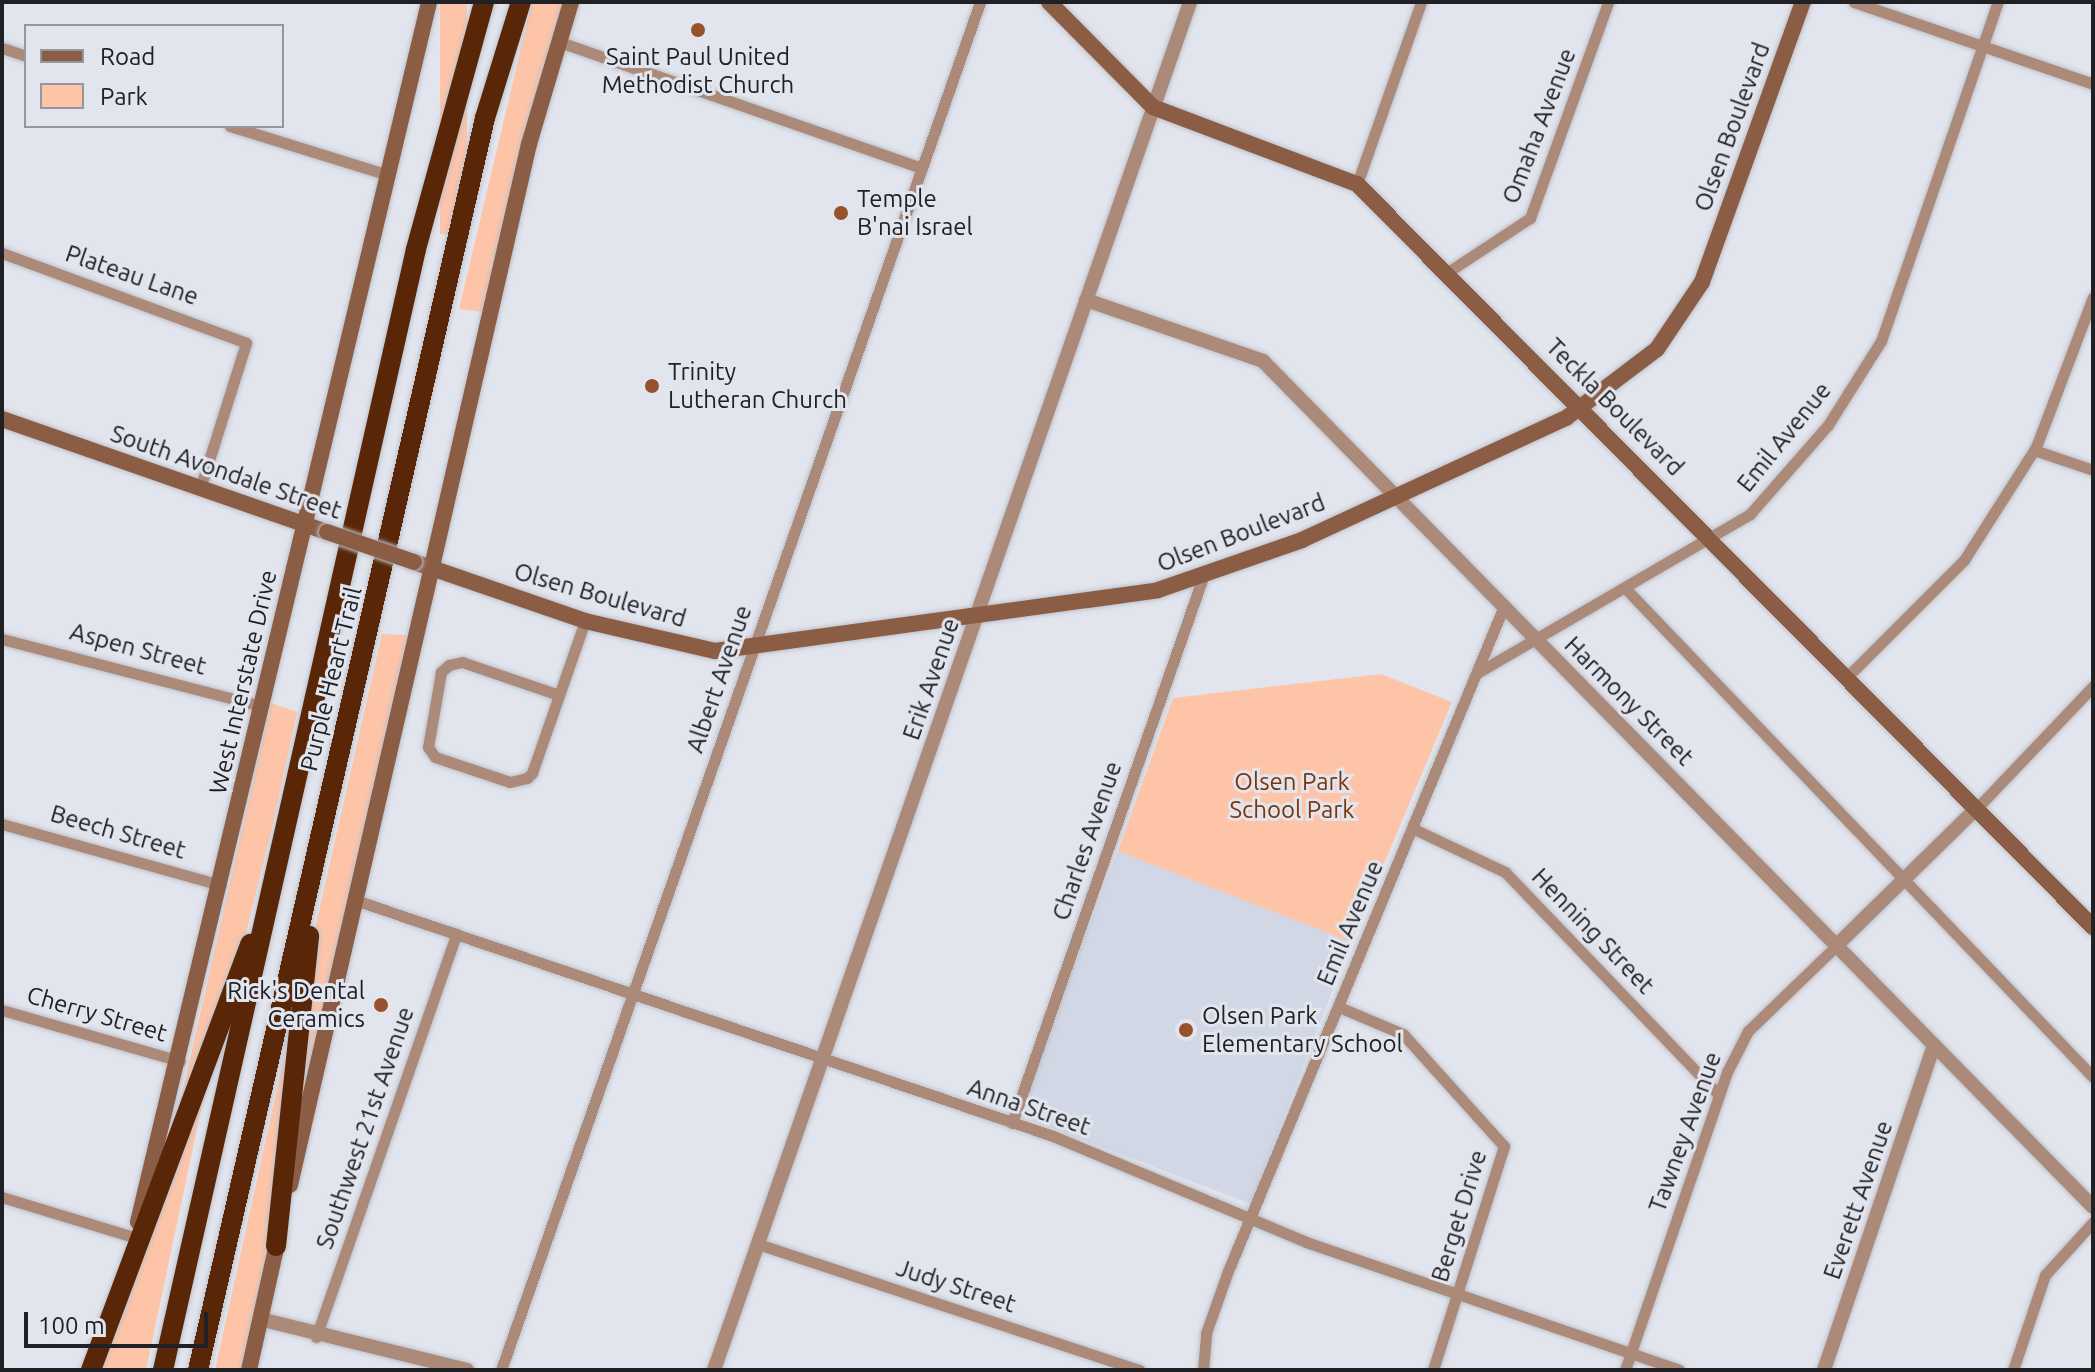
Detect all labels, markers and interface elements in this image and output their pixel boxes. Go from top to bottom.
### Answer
marker: Saint Paul United Methodist Church [689,21,707,39]
legend [24,24,284,128]
street label: Olsen Boulevard [1688,39,1776,215]
text: Road [100,43,155,70]
place label: Saint Paul United Methodist Church [602,43,794,99]
street label: Omaha Avenue [1496,44,1582,208]
text: Park [100,83,148,110]
place label: Temple B'nai Israel [857,185,973,241]
marker: Temple B'nai Israel [832,204,850,222]
street label: Plateau Lane [62,239,202,311]
street label: Teckla Boulevard [1540,332,1690,482]
place label: Trinity Lutheran Church [668,358,847,414]
street label: Emil Avenue [1731,376,1837,498]
marker: Trinity Lutheran Church [643,377,661,395]
street label: South Avondale Street [107,419,345,525]
street label: Olsen Boulevard [1153,488,1329,578]
street label: Olsen Boulevard [511,557,689,633]
street label: West Interstate Drive [203,567,283,797]
street label: Purple Heart Trail [294,584,368,774]
street label: Albert Avenue [680,601,758,757]
street label: Erik Avenue [897,614,965,744]
street label: Aspen Street [67,617,209,681]
street label: Harmony Street [1559,631,1699,771]
street label: Charles Avenue [1046,758,1128,924]
park label: Olsen Park School Park [1230,768,1354,824]
street label: Beech Street [47,799,189,865]
street label: Emil Avenue [1311,856,1389,990]
street label: Henning Street [1526,862,1660,1000]
place label: Rick's Dental Ceramics [227,977,365,1033]
street label: Cherry Street [24,980,170,1048]
marker: Rick's Dental Ceramics [372,996,390,1014]
place label: Olsen Park Elementary School [1202,1002,1403,1058]
street label: Southwest 21st Avenue [310,1003,420,1253]
marker: Olsen Park Elementary School [1177,1021,1195,1039]
street label: Tawney Avenue [1643,1048,1727,1216]
street label: Anna Street [964,1073,1094,1141]
street label: Everett Avenue [1817,1117,1899,1283]
street label: Berget Drive [1425,1147,1493,1285]
street label: Judy Street [893,1253,1019,1319]
scale bar [28,1296,212,1346]
text: 100 m [38,1312,105,1339]

